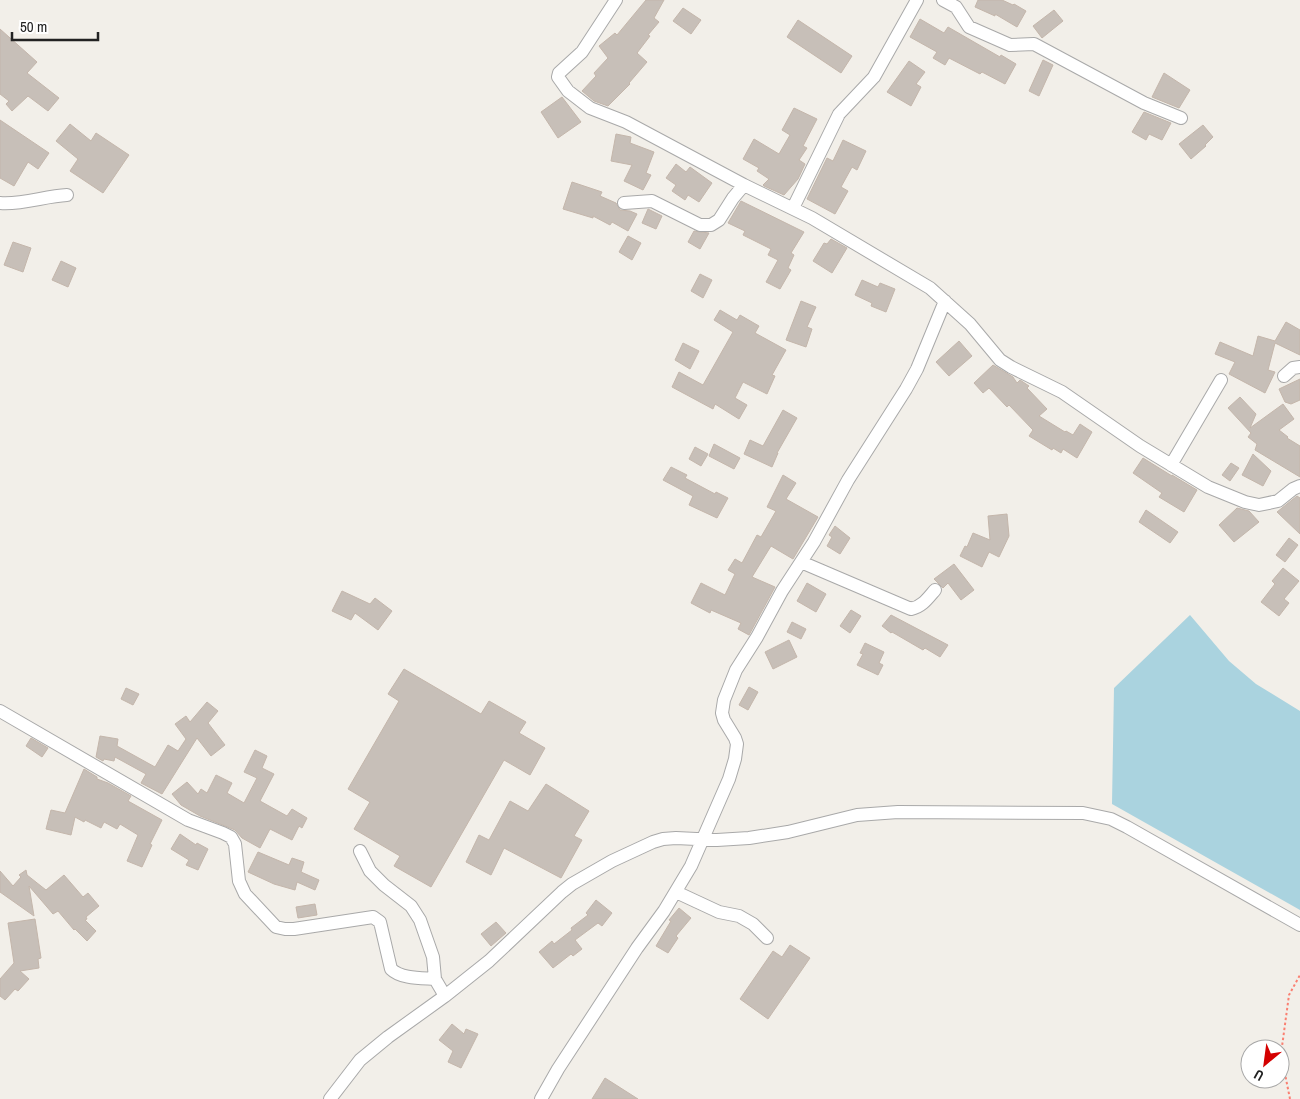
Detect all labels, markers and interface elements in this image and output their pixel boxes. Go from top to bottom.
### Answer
scale bar [12,10,99,42]
text: 50 m [20,16,47,37]
north arrow [1240,1039,1290,1089]
text: U [1251,1065,1267,1085]

